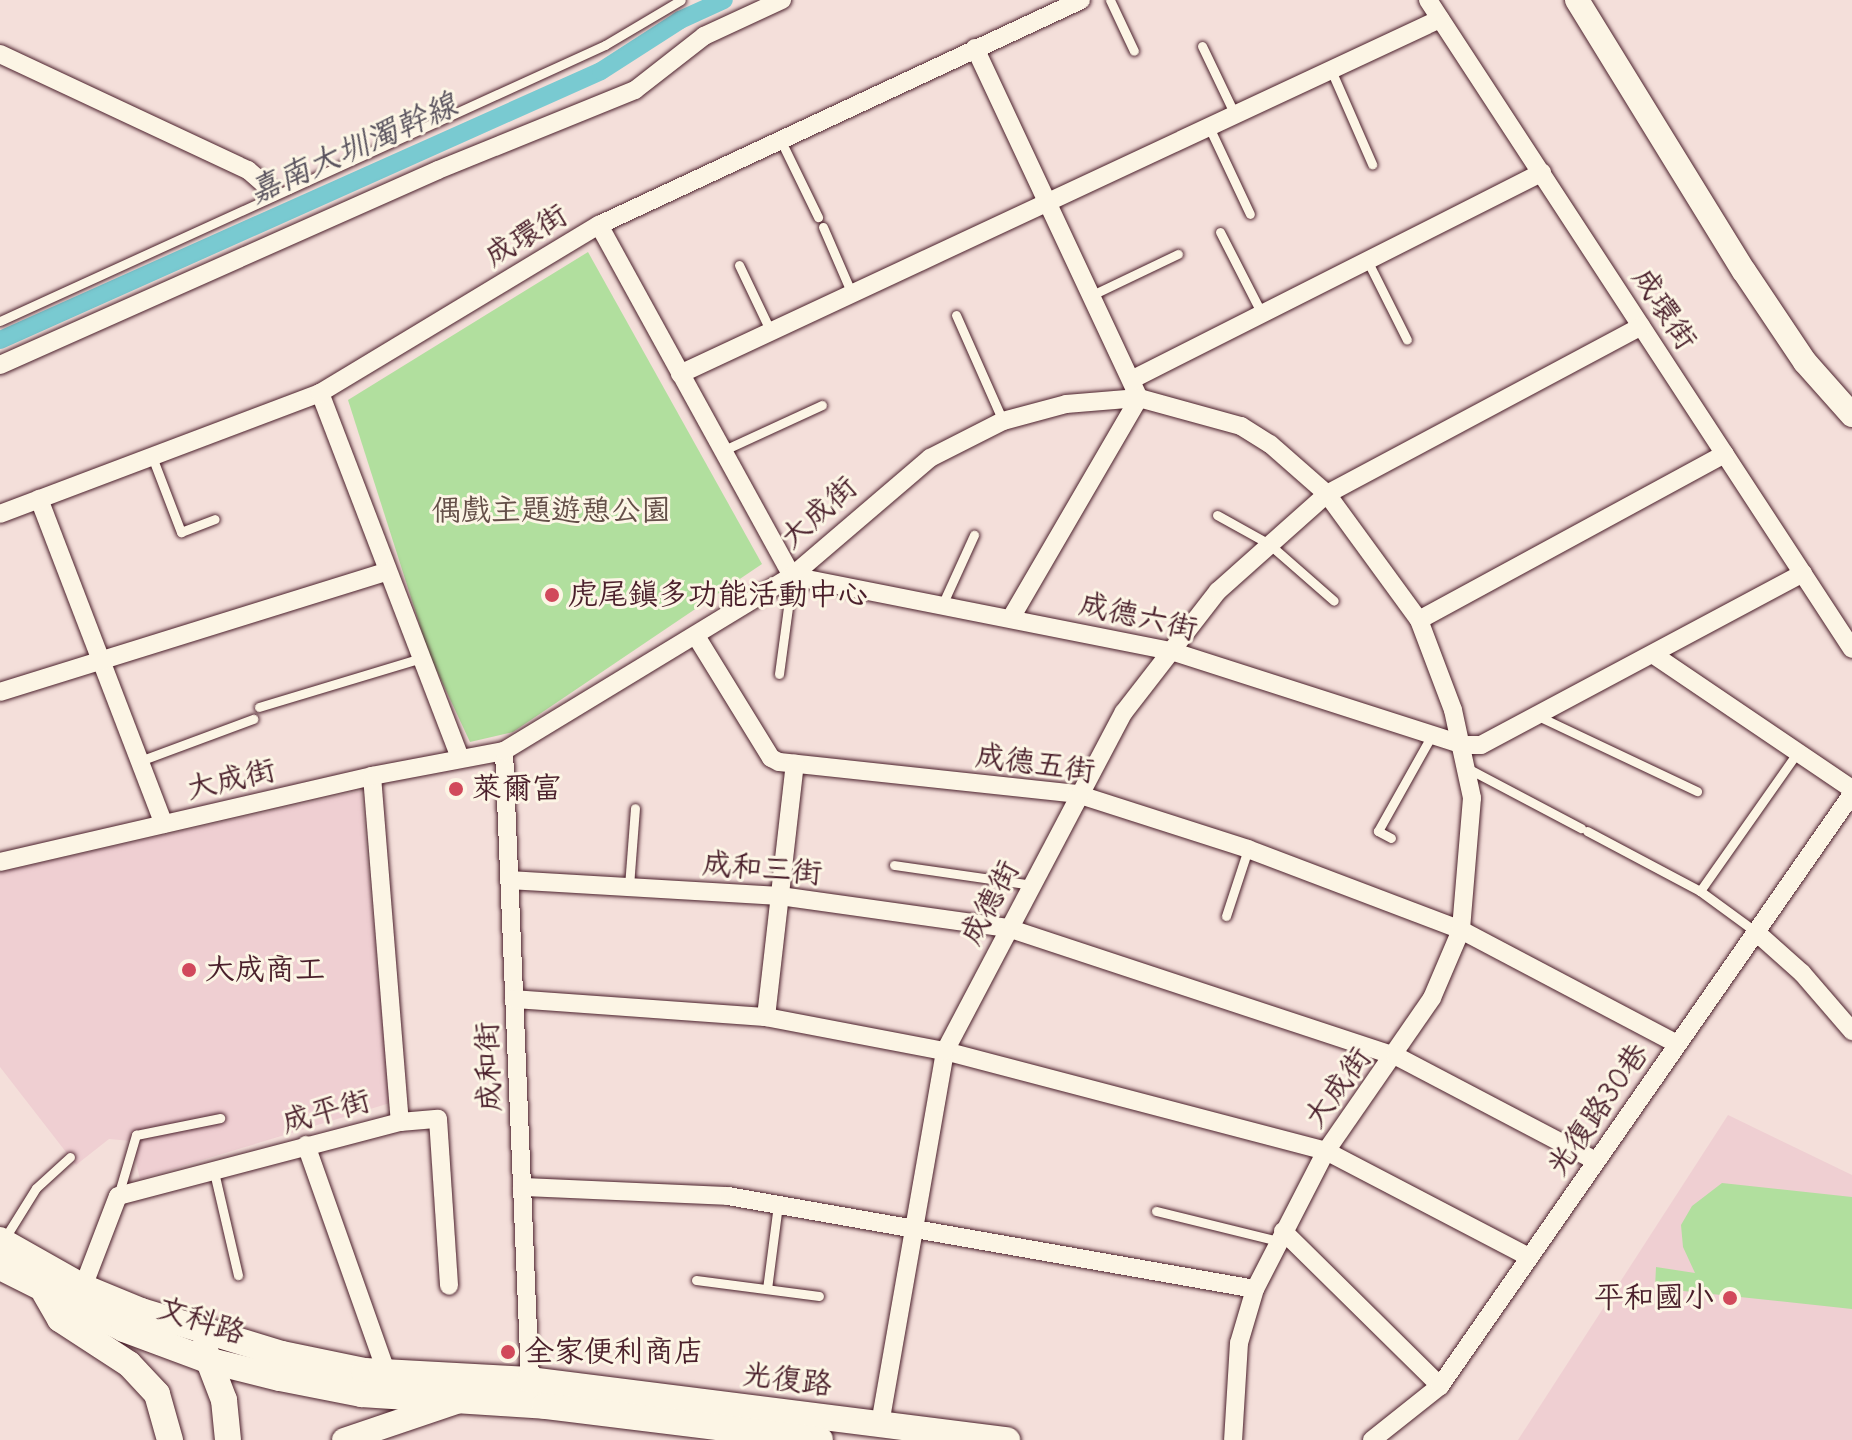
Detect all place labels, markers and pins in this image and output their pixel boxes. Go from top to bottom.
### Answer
place label: 虎尾鎮多功能活動中心 [568,577,868,613]
marker: 虎尾鎮多功能活動中心 [543,586,561,604]
place label: 萊爾富 [472,771,562,807]
marker: 萊爾富 [447,780,465,798]
place label: 大成商工 [205,952,325,988]
marker: 大成商工 [180,961,198,979]
place label: 平和國小 [1594,1280,1714,1316]
marker: 平和國小 [1721,1289,1739,1307]
place label: 全家便利商店 [524,1334,704,1370]
marker: 全家便利商店 [499,1343,517,1361]

